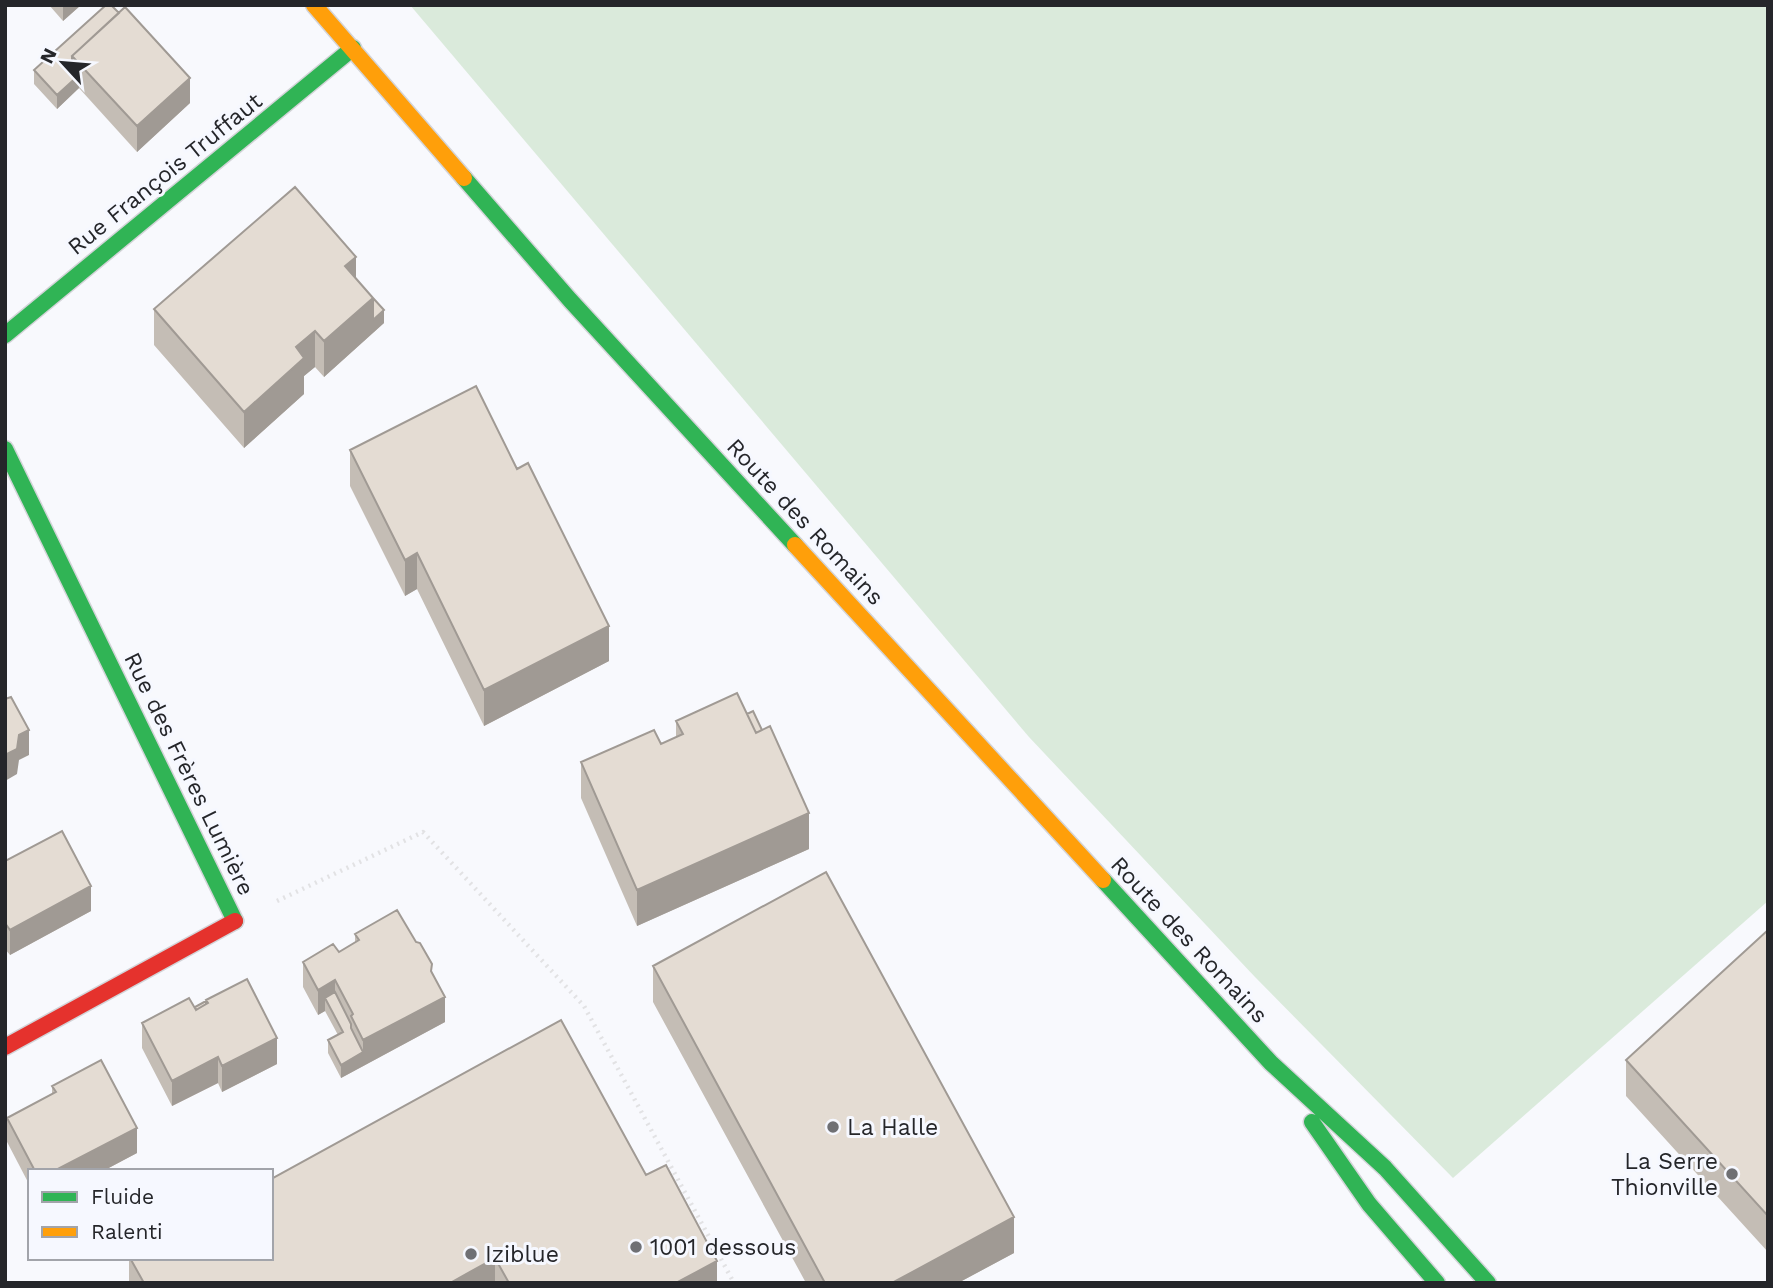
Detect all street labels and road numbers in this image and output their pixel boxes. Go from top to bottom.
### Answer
street label: Rue François Truffaut [62,87,268,261]
street label: Route des Romains [721,433,889,611]
street label: Rue des Frères Lumière [118,648,260,900]
street label: Route des Romains [1105,851,1273,1029]

